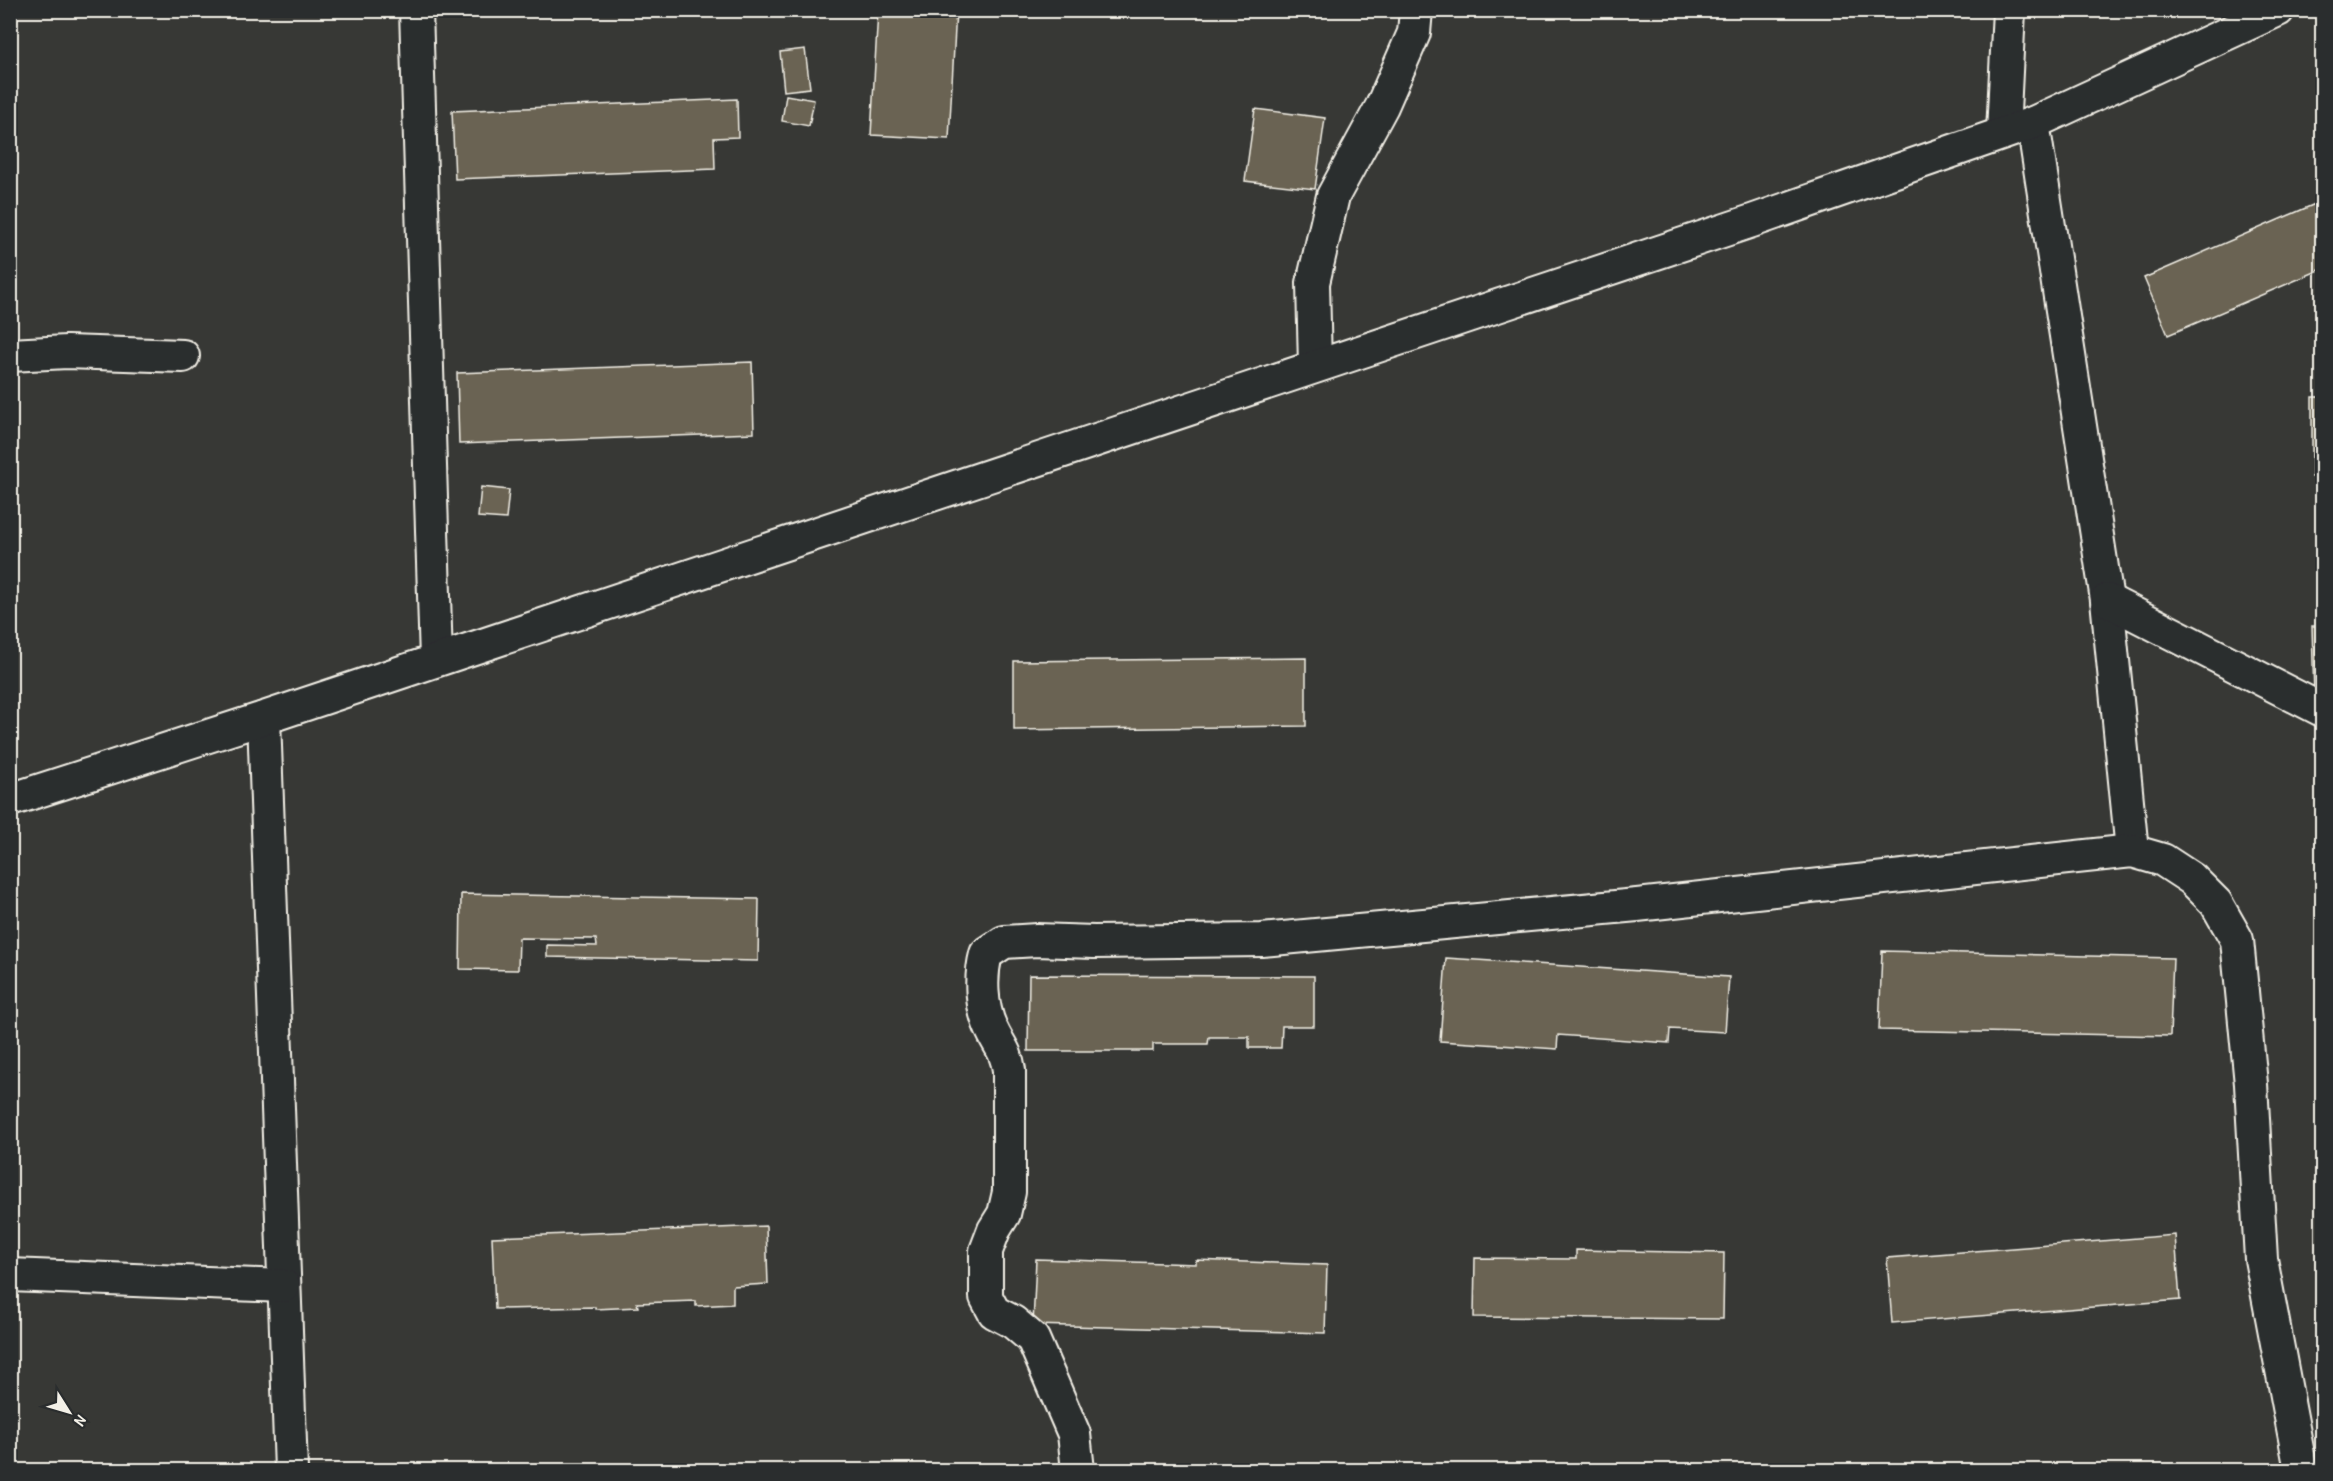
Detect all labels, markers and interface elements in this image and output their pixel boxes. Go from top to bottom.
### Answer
north arrow [39,1382,99,1442]
text: N [69,1411,92,1431]

